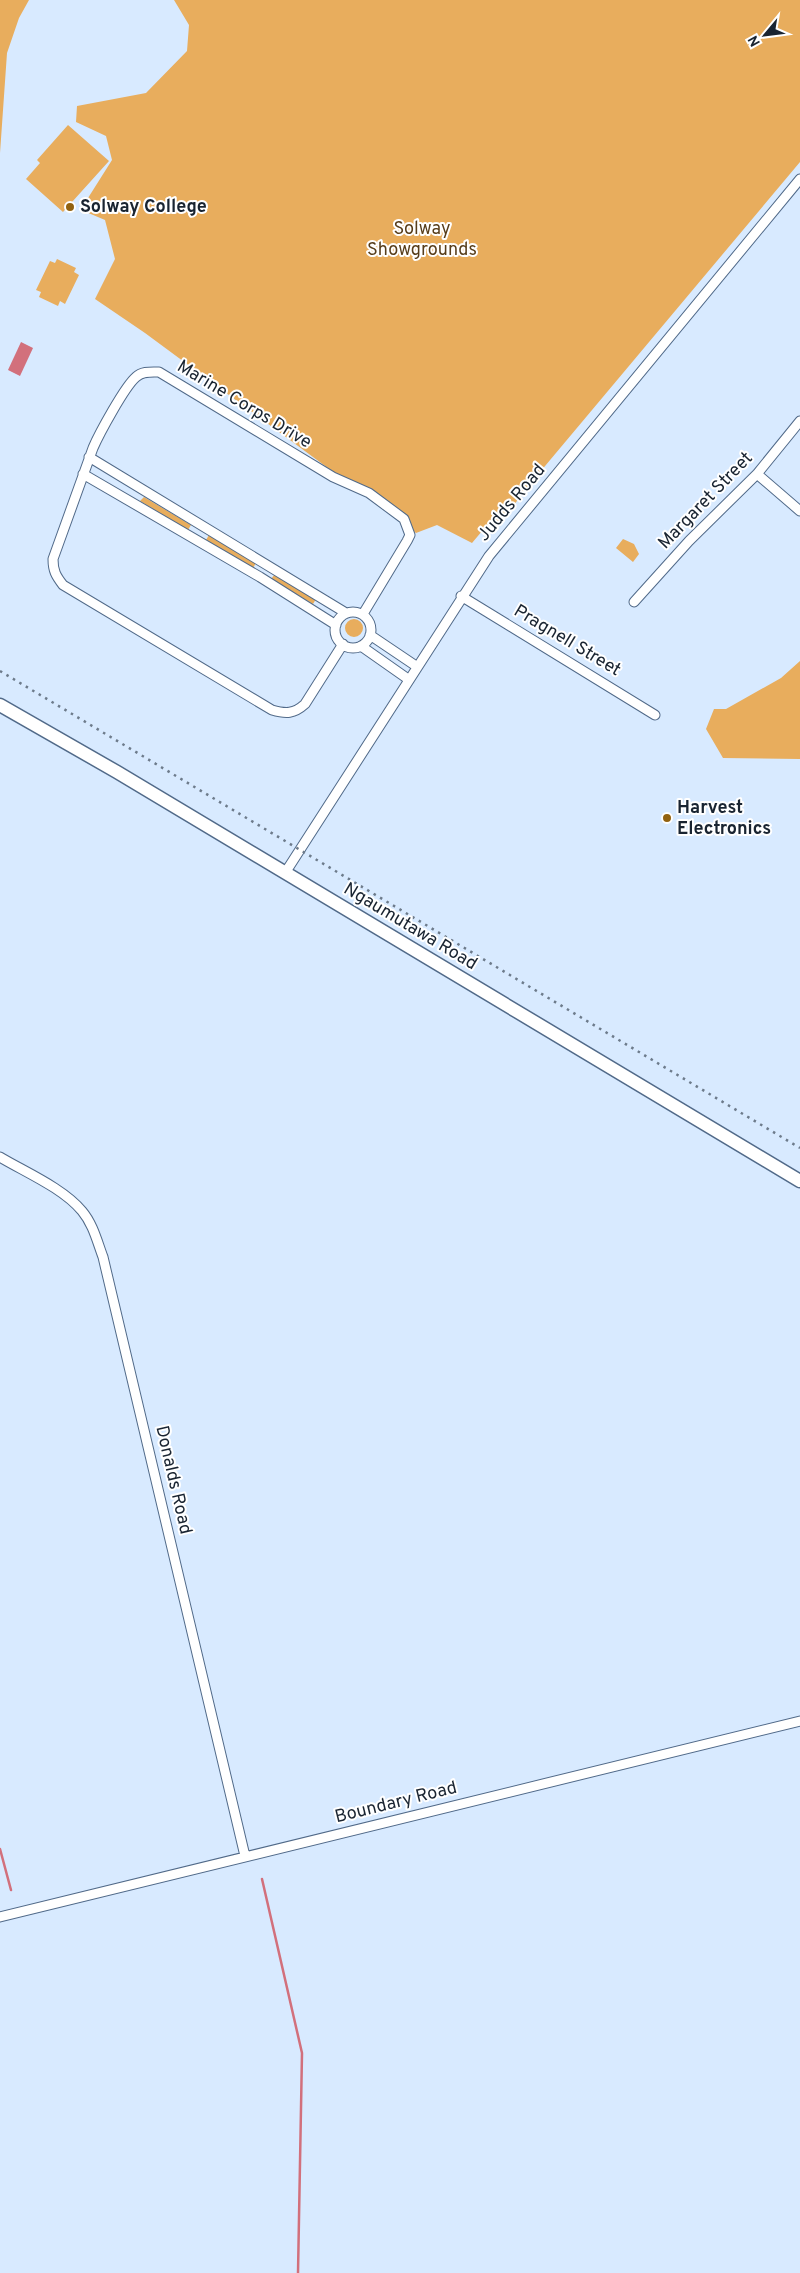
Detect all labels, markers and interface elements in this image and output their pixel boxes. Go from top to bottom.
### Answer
north arrow [740,10,790,60]
text: N [745,32,765,49]
place label: Solway College [80,196,207,219]
marker: Solway College [64,201,76,213]
park label: Solway Showgrounds [367,218,477,262]
street label: Marine Corps Drive [172,356,316,454]
street label: Margaret Street [654,447,758,555]
street label: Judds Road [473,459,551,547]
street label: Pragnell Street [509,600,625,682]
place label: Harvest Electronics [677,797,771,841]
marker: Harvest Electronics [661,812,673,824]
street label: Ngaumutawa Road [339,878,481,976]
street label: Donalds Road [149,1423,197,1537]
street label: Boundary Road [333,1777,459,1829]

